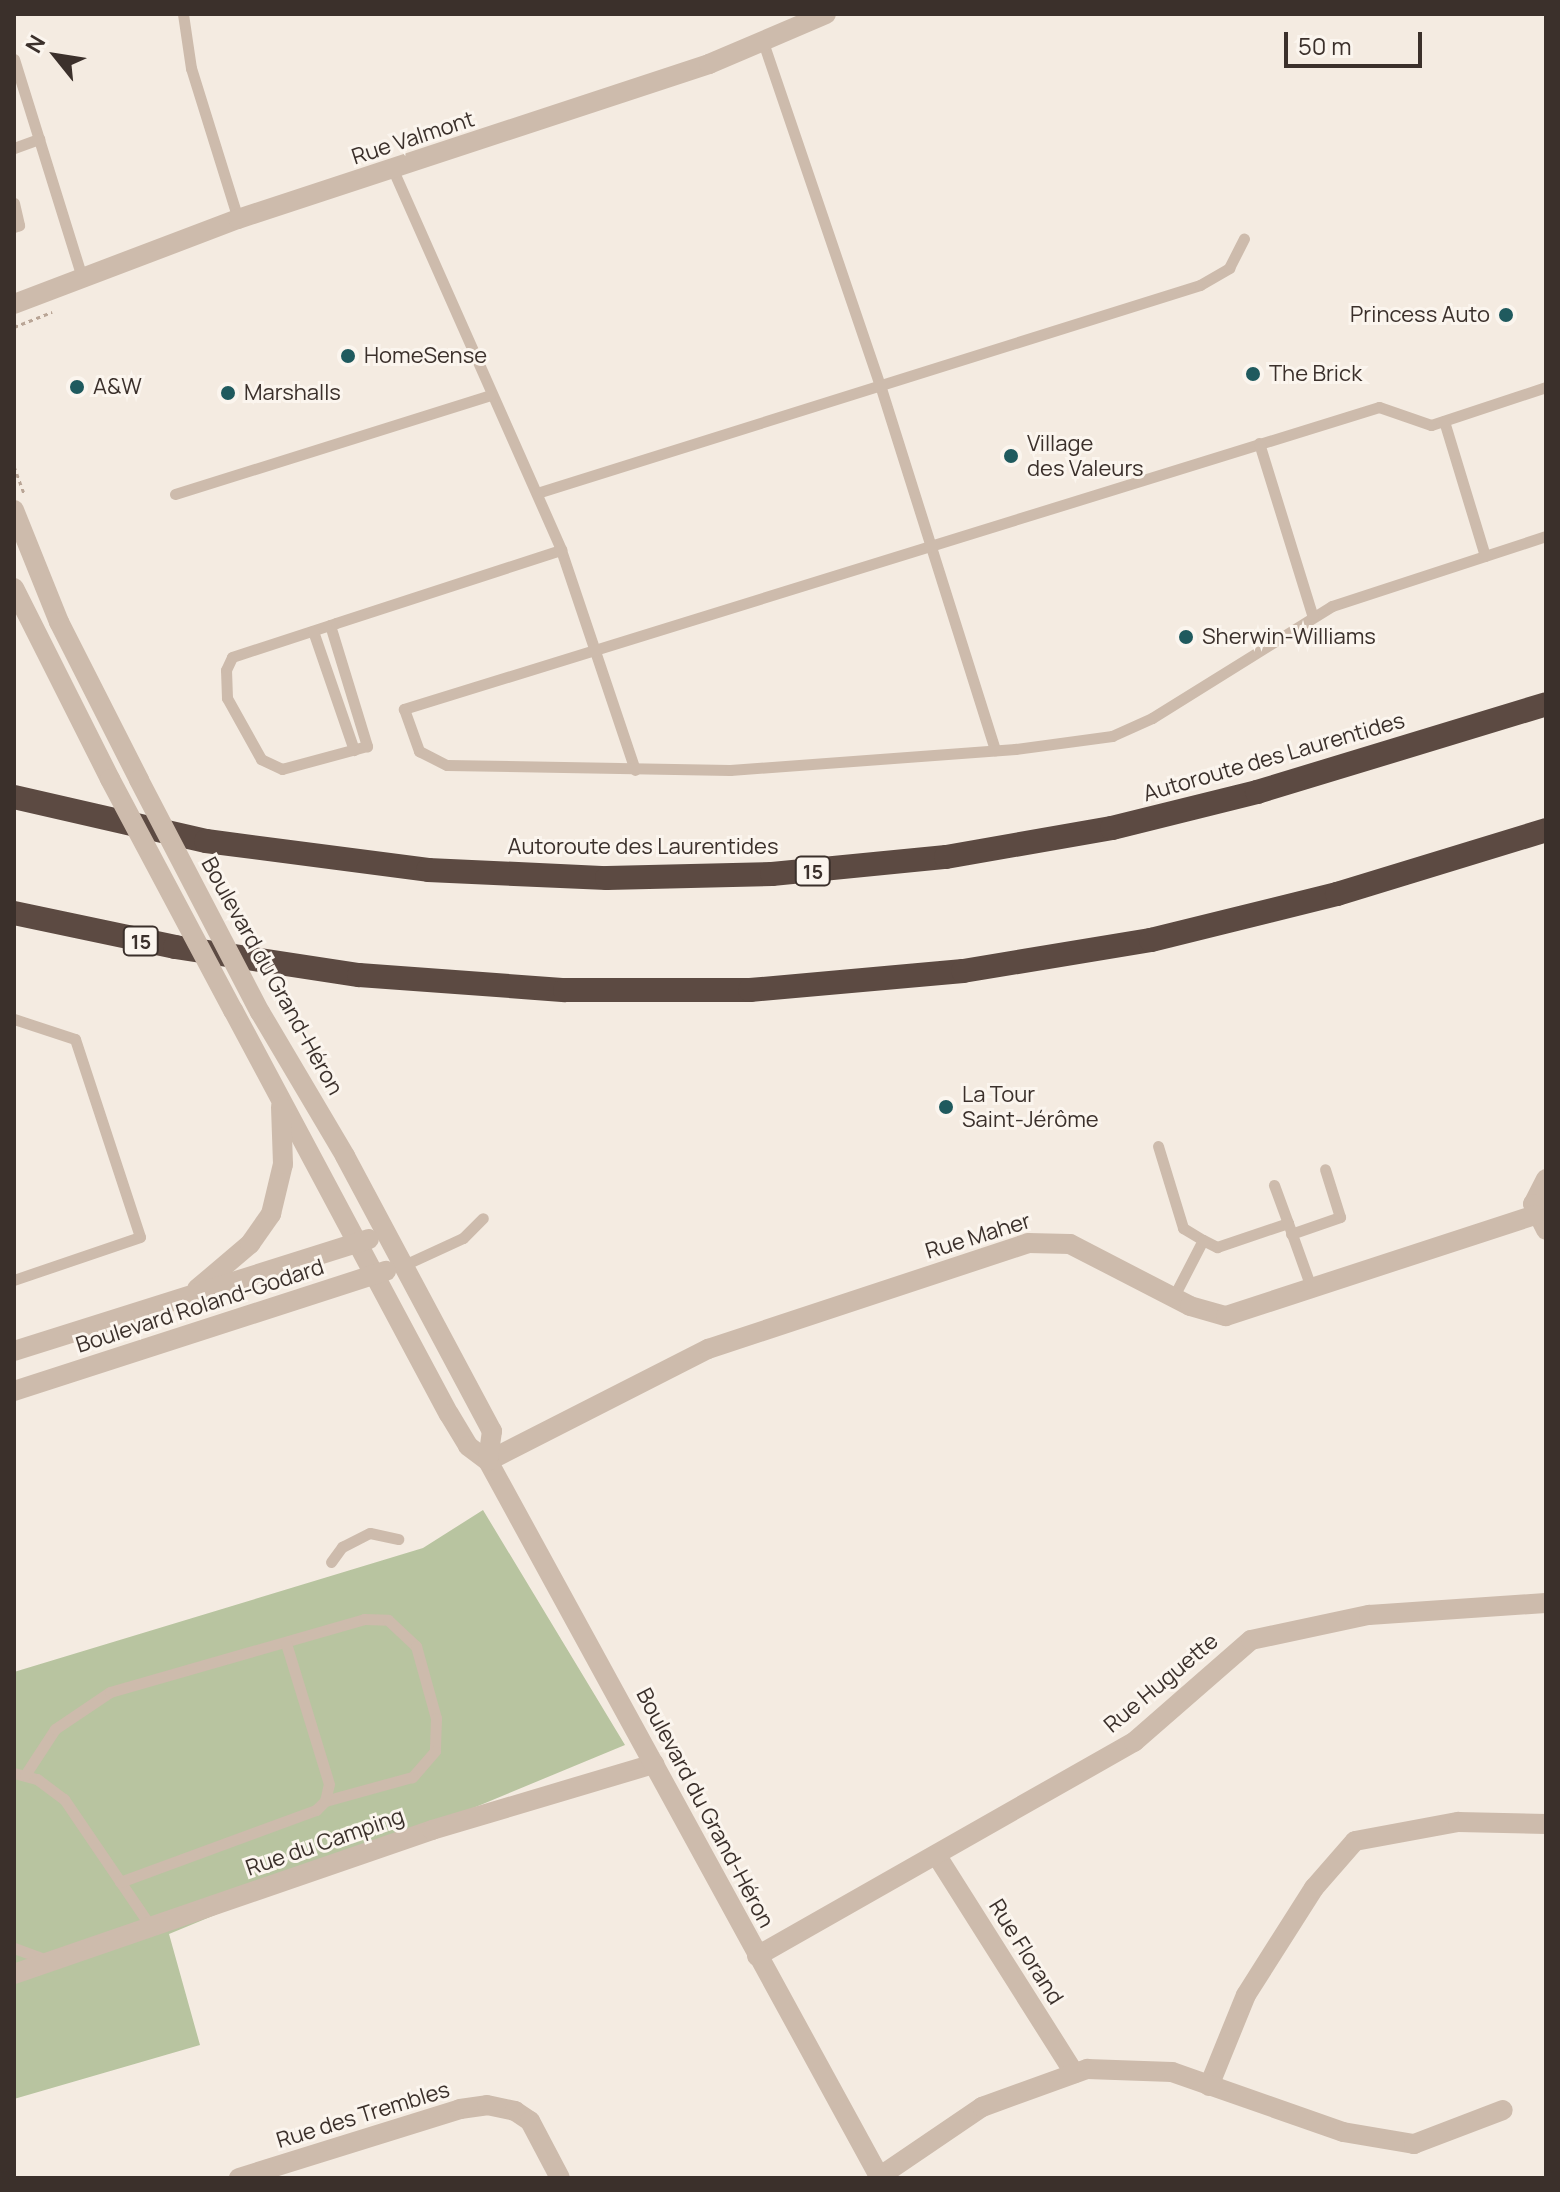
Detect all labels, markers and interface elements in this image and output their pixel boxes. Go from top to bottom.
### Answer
north arrow [16,16,96,96]
scale bar [1288,16,1426,66]
text: 50 m [1298,29,1352,62]
text: N [18,30,52,58]
street label: Rue Valmont [348,106,478,170]
place label: Princess Auto [1350,302,1490,328]
marker: Princess Auto [1497,306,1515,324]
place label: HomeSense [364,343,487,369]
marker: HomeSense [339,347,357,365]
place label: The Brick [1269,361,1362,387]
marker: The Brick [1244,365,1262,383]
place label: A&W [93,374,142,400]
marker: A&W [68,378,86,396]
place label: Marshalls [244,380,341,406]
marker: Marshalls [219,384,237,402]
place label: Village des Valeurs [1027,430,1143,482]
marker: Village des Valeurs [1002,447,1020,465]
place label: Sherwin-Williams [1202,624,1376,650]
marker: Sherwin-Williams [1177,628,1195,646]
street label: Autoroute des Laurentides [1140,707,1408,807]
street label: Autoroute des Laurentides [508,834,778,860]
street label: Boulevard du Grand-Héron [196,853,348,1099]
road number: 15 [793,855,833,887]
road number: 15 [121,925,161,957]
place label: La Tour Saint-Jérôme [962,1081,1099,1132]
marker: La Tour Saint-Jérôme [937,1098,955,1116]
street label: Rue Maher [922,1207,1034,1265]
street label: Boulevard Roland-Godard [73,1253,327,1359]
street label: Rue Huguette [1099,1628,1223,1738]
street label: Boulevard du Grand-Héron [631,1684,779,1932]
street label: Rue du Camping [242,1803,408,1881]
street label: Rue Florand [983,1894,1069,2010]
street label: Rue des Trembles [273,2076,453,2154]

